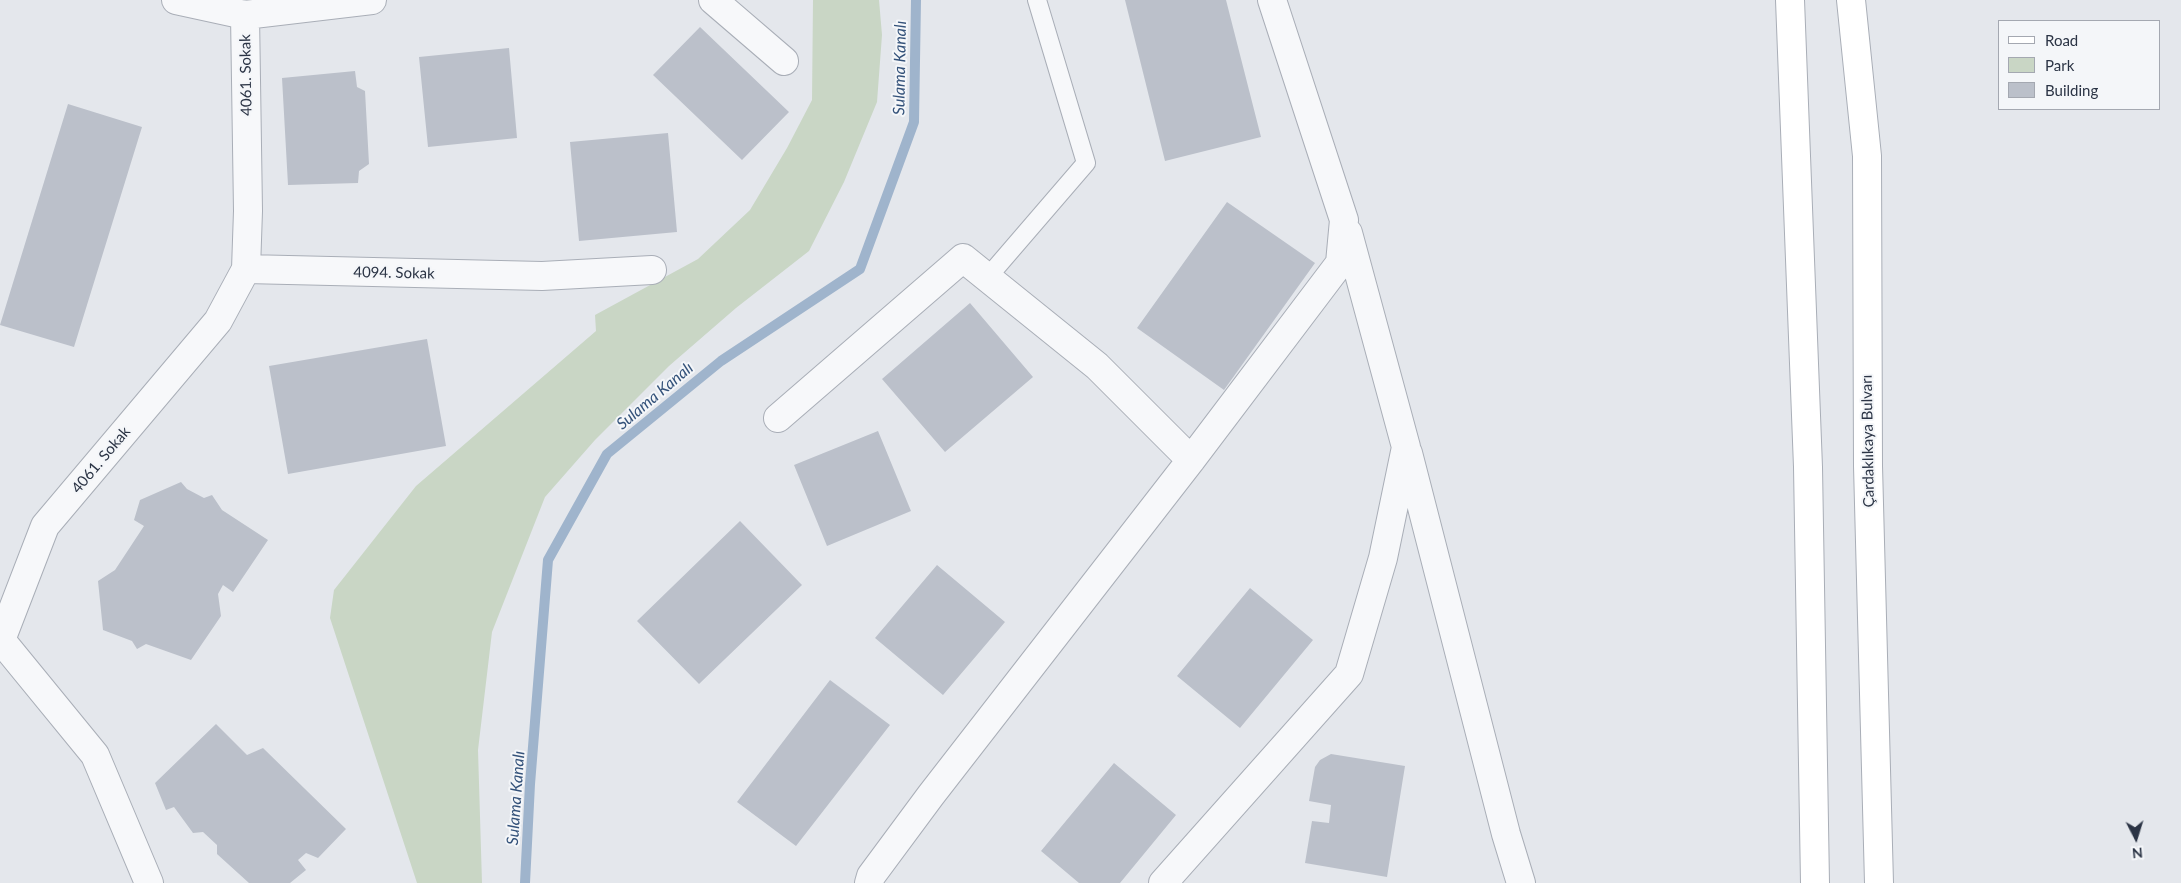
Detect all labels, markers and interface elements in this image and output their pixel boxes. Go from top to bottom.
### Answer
legend [1998,20,2161,110]
water label: Sulama Kanalı [890,21,910,115]
text: Road [2045,31,2078,49]
street label: 4061. Sokak [236,34,256,116]
text: Park [2045,56,2074,74]
text: Building [2045,81,2098,99]
street label: 4094. Sokak [353,263,435,283]
water label: Sulama Kanalı [613,358,697,434]
street label: Çardaklıkaya Bulvarı [1858,375,1878,507]
street label: 4061. Sokak [68,423,134,497]
water label: Sulama Kanalı [503,750,529,846]
north arrow [2111,813,2161,863]
text: N [2131,845,2143,862]

